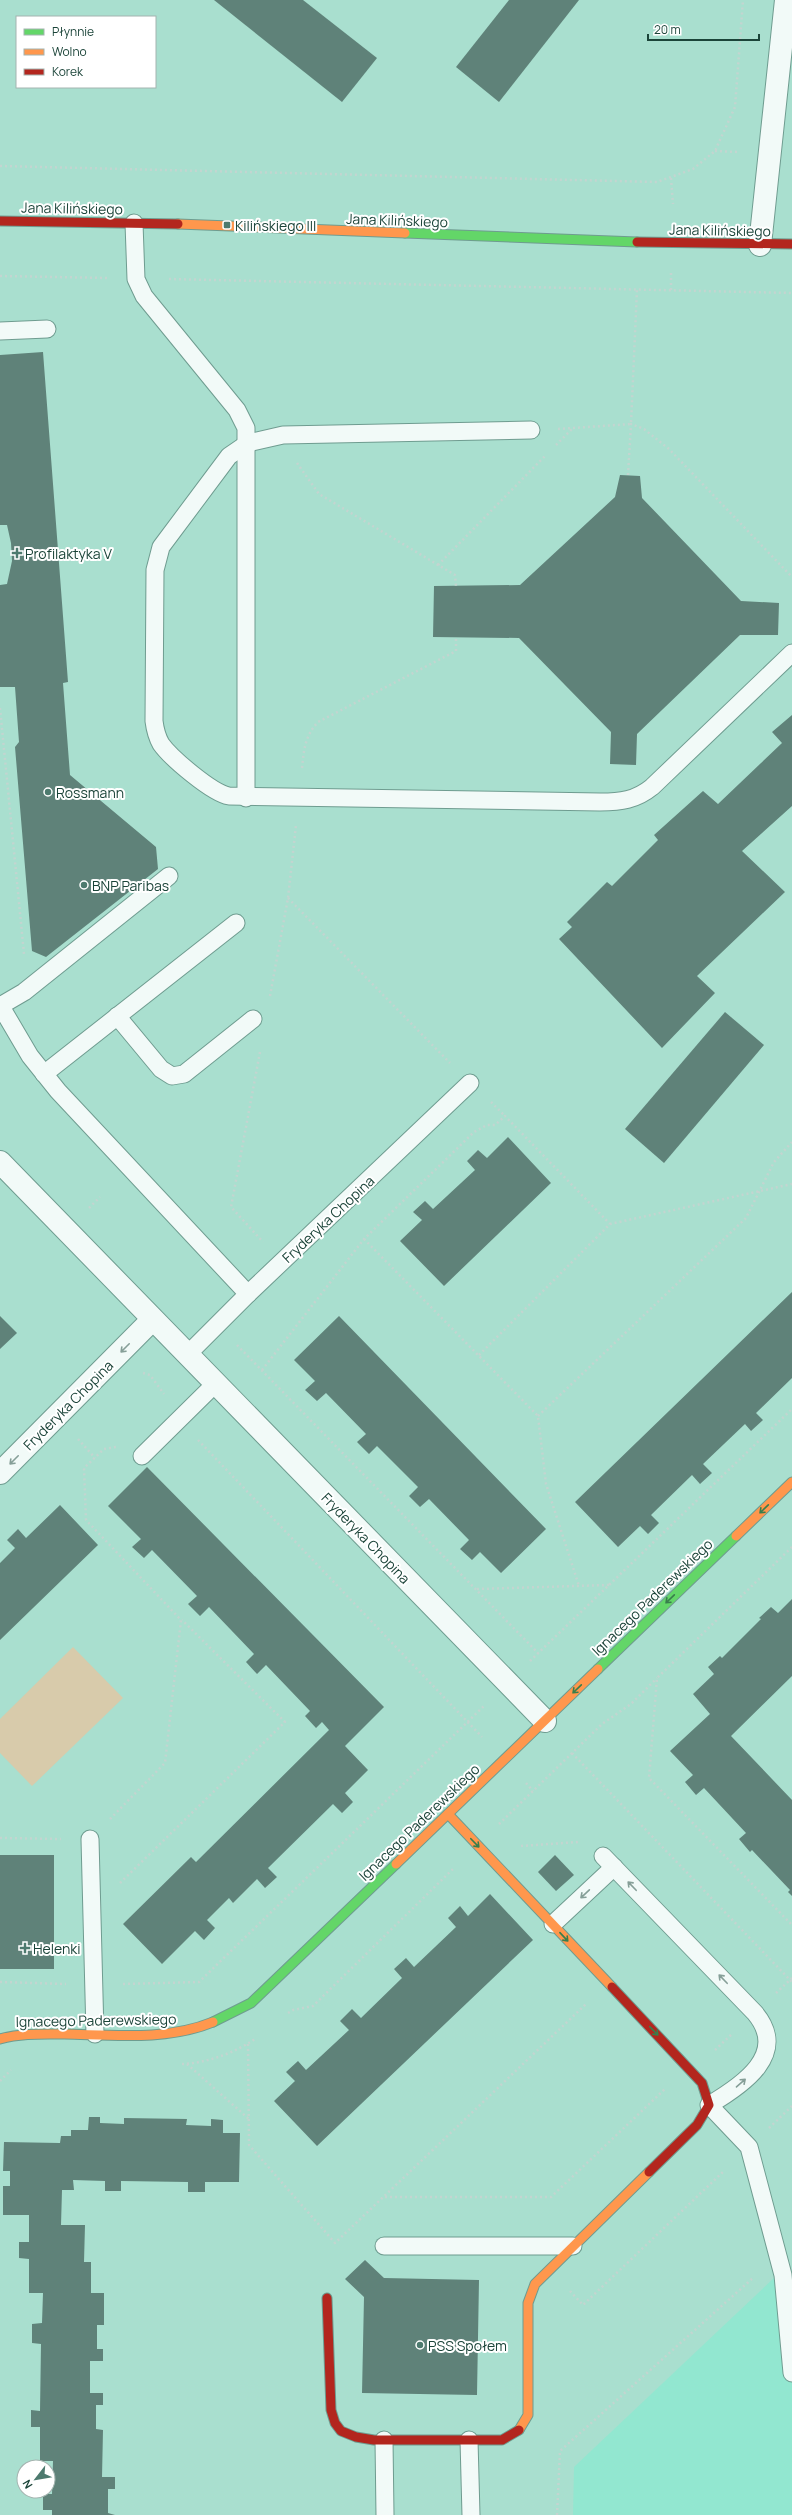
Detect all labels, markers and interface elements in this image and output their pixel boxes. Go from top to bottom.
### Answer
legend [16,16,156,88]
scale bar [648,16,759,42]
text: 20 m [654,21,681,38]
text: Płynnie [52,23,94,40]
text: Wolno [52,43,87,60]
text: Korek [52,63,84,80]
street label: Jana Kilińskiego [21,198,123,218]
street label: Jana Kilińskiego [346,209,448,231]
place label: Kilińskiego III [235,216,316,235]
marker: Kilińskiego III [222,220,232,230]
street label: Jana Kilińskiego [669,220,771,240]
place label: Profilaktyka V [25,544,112,563]
marker: Profilaktyka V [12,548,22,558]
place label: Rossmann [56,783,124,802]
marker: Rossmann [43,787,53,797]
place label: BNP Paribas [92,876,169,895]
marker: BNP Paribas [79,880,89,890]
street label: Fryderyka Chopina [278,1171,378,1267]
one-way arrow [120,1343,130,1352]
street label: Fryderyka Chopina [19,1356,117,1454]
one-way arrow [9,1455,18,1465]
street label: Fryderyka Chopina [318,1488,414,1588]
one-way arrow [759,1504,769,1514]
street label: Ignacego Paderewskiego [588,1534,716,1660]
one-way arrow [665,1594,675,1604]
one-way arrow [572,1684,582,1694]
street label: Ignacego Paderewskiego [355,1759,483,1885]
one-way arrow [470,1837,479,1847]
one-way arrow [627,1881,637,1891]
one-way arrow [580,1889,591,1898]
one-way arrow [560,1931,569,1942]
place label: Helenki [33,1939,81,1958]
marker: Helenki [20,1943,30,1953]
one-way arrow [719,1975,728,1985]
street label: Ignacego Paderewskiego [15,2009,177,2031]
one-way arrow [649,2026,659,2036]
one-way arrow [736,2078,746,2087]
place label: PSS Społem [428,2336,507,2355]
marker: PSS Społem [415,2340,425,2350]
north arrow [16,2459,56,2499]
text: N [18,2477,35,2492]

